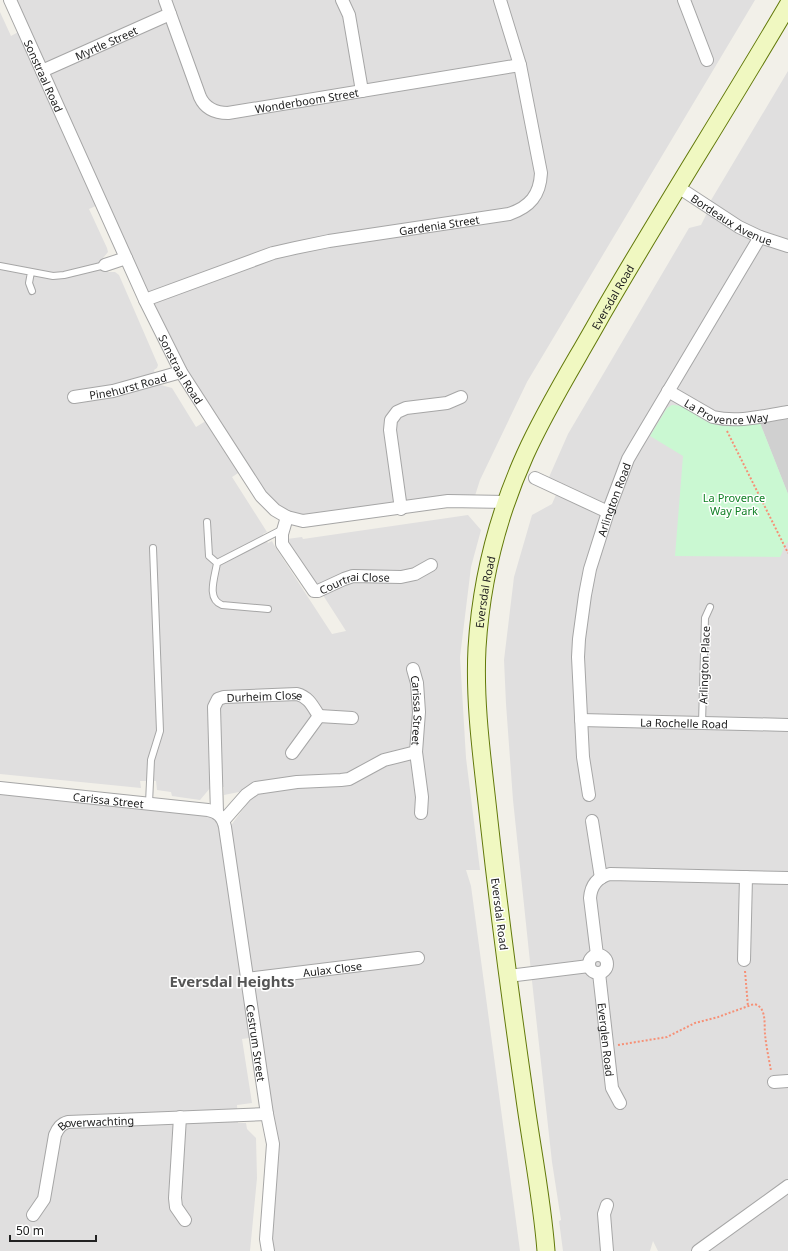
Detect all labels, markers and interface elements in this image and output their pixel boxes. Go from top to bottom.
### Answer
street label: Myrtle Street [72,22,140,63]
street label: Sonstraal Road [21,37,67,114]
street label: Wonderboom Street [254,84,360,116]
street label: Bordeaux Avenue [688,190,774,248]
street label: Gardenia Street [398,211,480,238]
street label: Eversdal Road [587,262,637,332]
street label: Sonstraal Road [156,332,207,407]
street label: Pinehurst Road [88,369,168,402]
street label: La Provence Way [682,395,770,427]
street label: Arlington Road [593,460,634,538]
park label: La Provence Way Park [703,490,765,518]
street label: Eversdal Road [471,554,498,629]
street label: Courtrai Close [317,568,390,597]
street label: Arlington Place [695,626,713,704]
street label: Carissa Street [408,673,426,746]
street label: Durheim Close [226,687,305,704]
street label: La Rochelle Road [640,714,728,731]
street label: Carissa Street [72,788,144,811]
street label: Eversdal Road [488,877,512,951]
street label: Aulax Close [302,957,363,980]
district label: Eversdal Heights [169,971,295,991]
street label: Everglen Road [595,1002,618,1077]
street label: Cestrum Street [244,1003,270,1082]
street label: Boverwachting [54,1112,134,1133]
scale bar [10,1217,96,1243]
text: 50 m [16,1222,44,1239]

